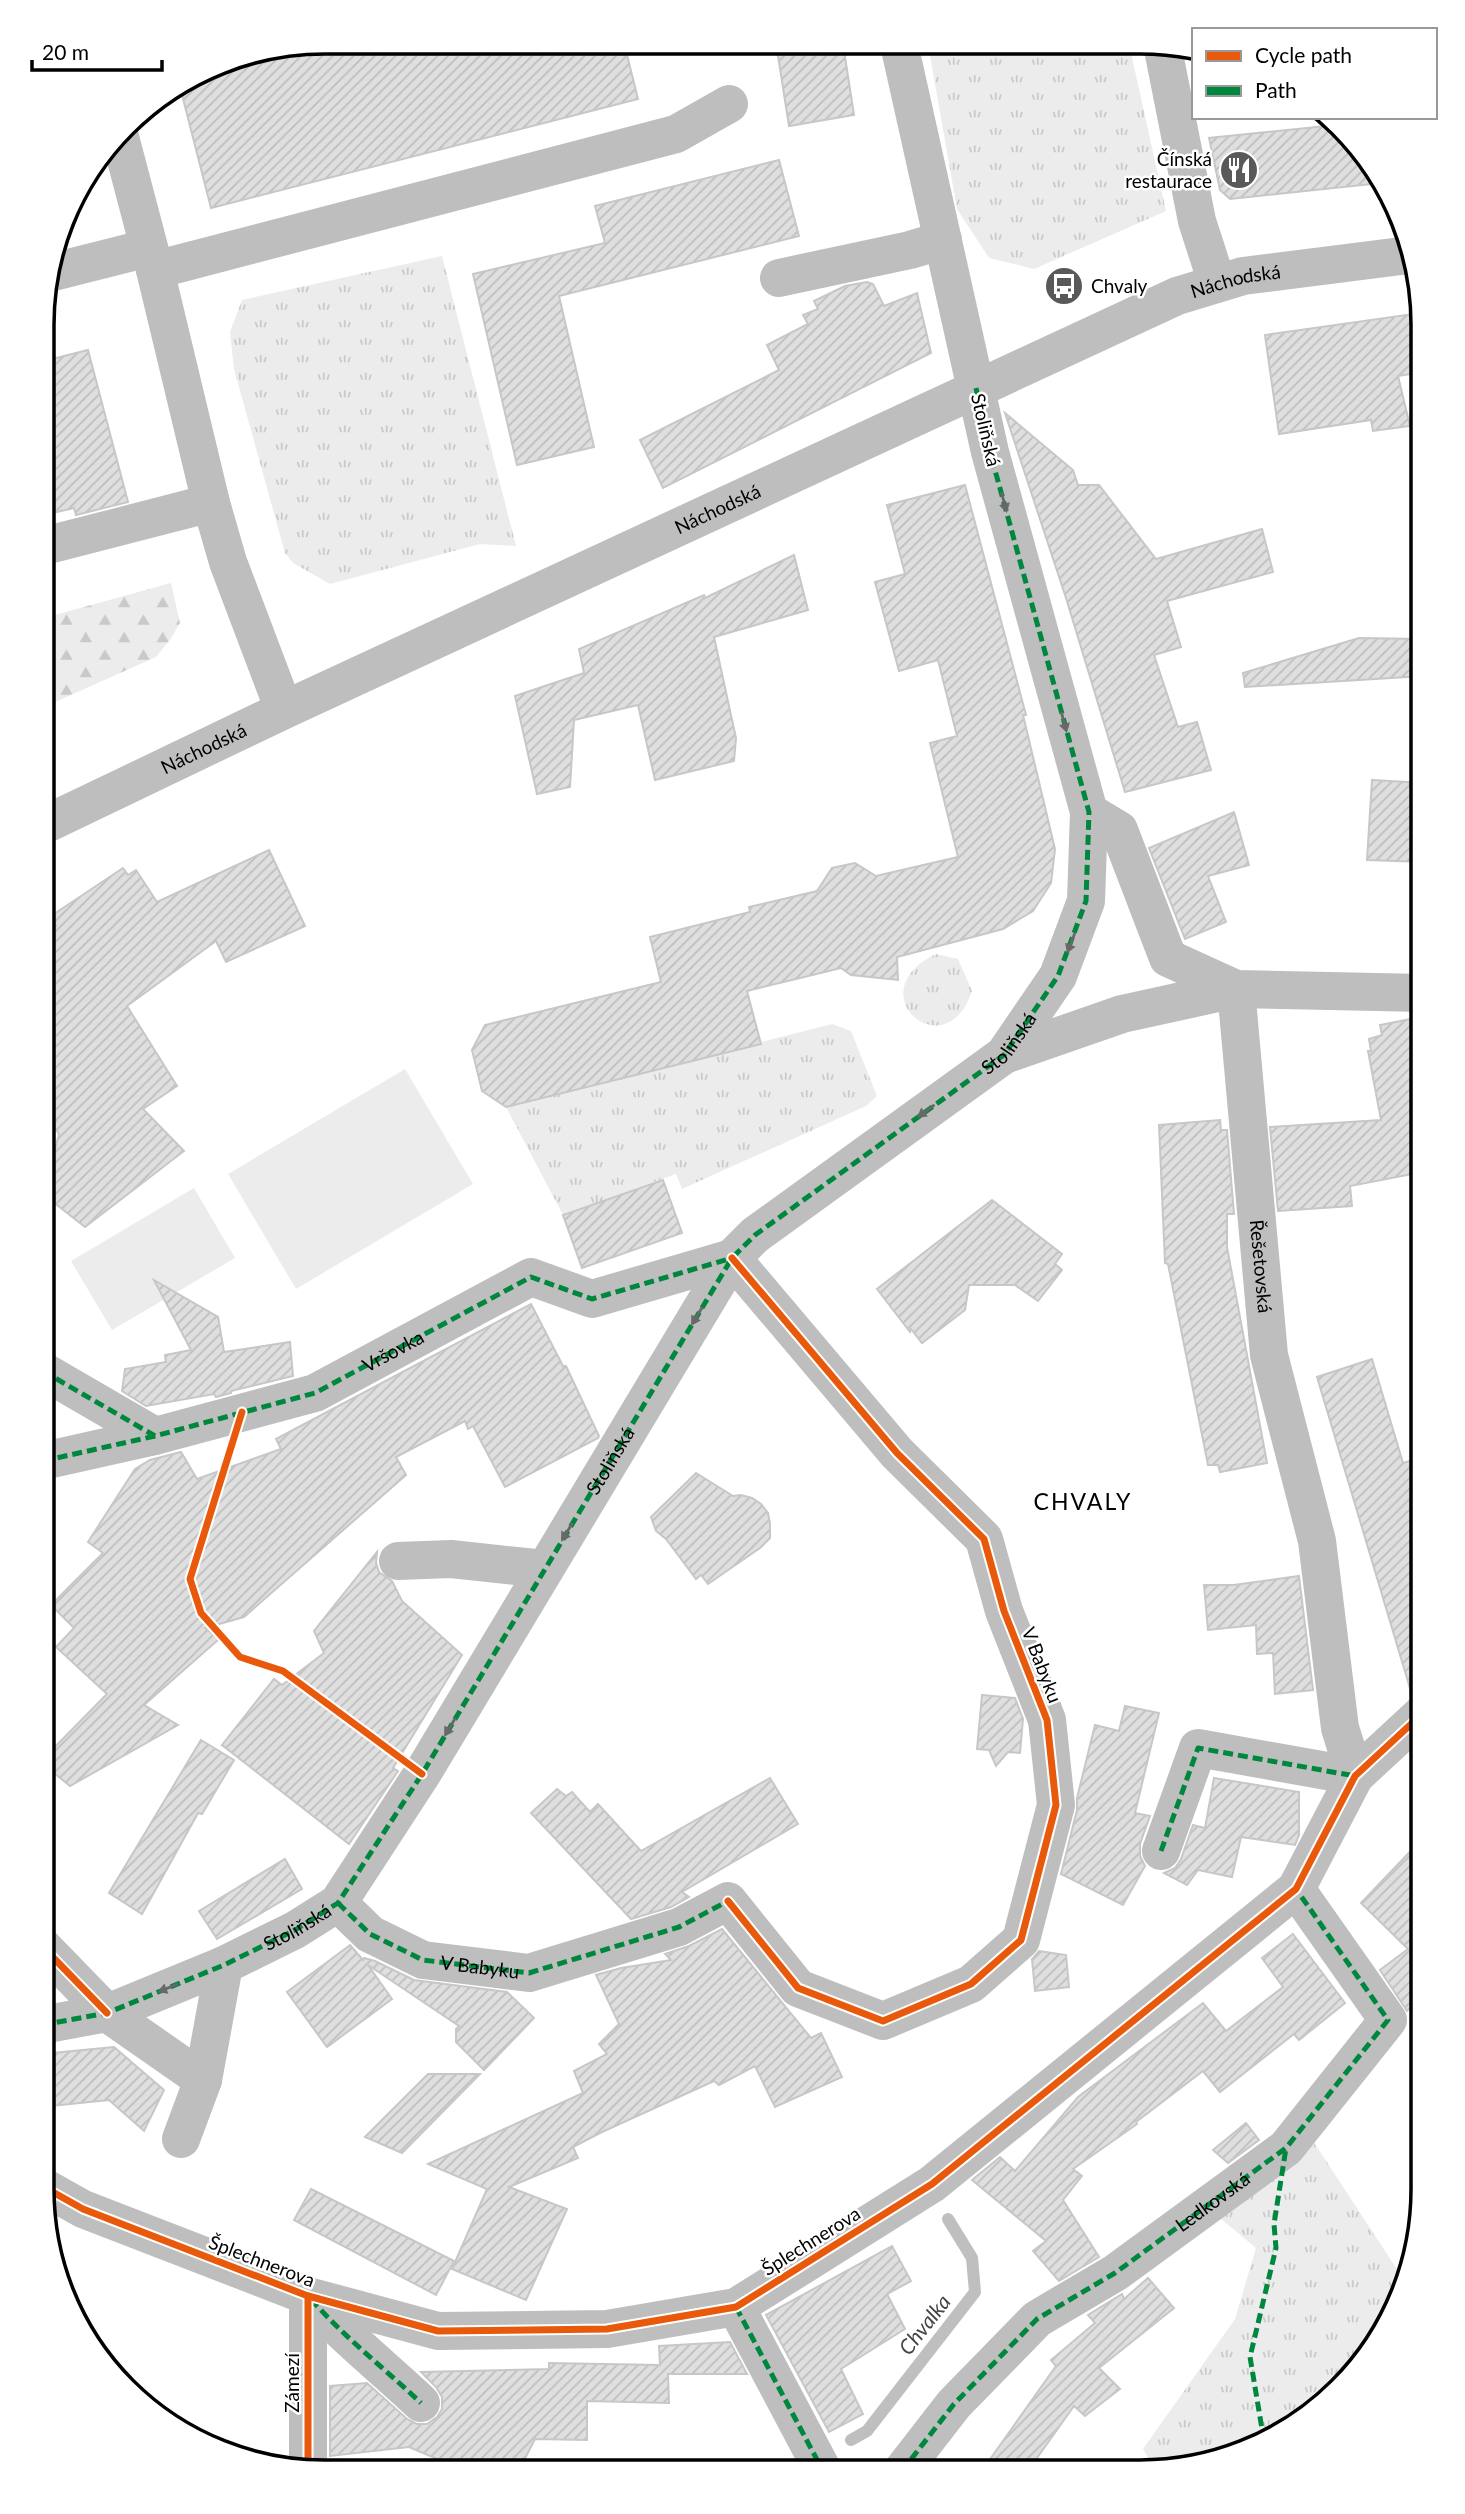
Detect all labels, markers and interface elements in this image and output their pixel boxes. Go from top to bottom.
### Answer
scale bar [32,28,161,72]
legend [1192,28,1437,119]
text: 20 m [42,39,89,64]
text: Cycle path [1255,42,1352,67]
text: Path [1255,77,1297,102]
place label: Čínská restaurace [1125,147,1212,192]
restaurant icon: Čínská restaurace [1218,149,1260,191]
street label: Náchodská [1187,259,1282,302]
bus stop icon: Chvaly [1043,265,1085,307]
place label: Chvaly [1091,274,1148,297]
street label: Stoliňská [967,391,1006,469]
street label: Náchodská [671,479,764,538]
one-way arrow [999,491,1010,513]
one-way arrow [1059,711,1070,733]
street label: Náchodská [157,718,250,778]
one-way arrow [1065,932,1076,953]
street label: Stoliňská [976,1008,1041,1079]
one-way arrow [917,1104,935,1118]
street label: Řešetovská [1246,1218,1277,1314]
one-way arrow [691,1307,703,1326]
street label: Vršovka [358,1325,427,1376]
street label: Stoliňská [581,1423,639,1498]
district label: CHVALY [1034,1487,1132,1515]
one-way arrow [561,1523,574,1542]
street label: V Babyku [1018,1624,1067,1706]
one-way arrow [444,1718,457,1737]
street label: Stoliňská [259,1898,335,1955]
street label: V Babyku [439,1950,521,1983]
one-way arrow [158,1982,179,1993]
street label: Ledkovská [1171,2167,1254,2236]
street label: Šplechnerova [757,2201,864,2280]
street label: Šplechnerova [206,2230,318,2291]
water label: Chvalka [893,2289,955,2359]
street label: Zámezí [280,2352,303,2413]

